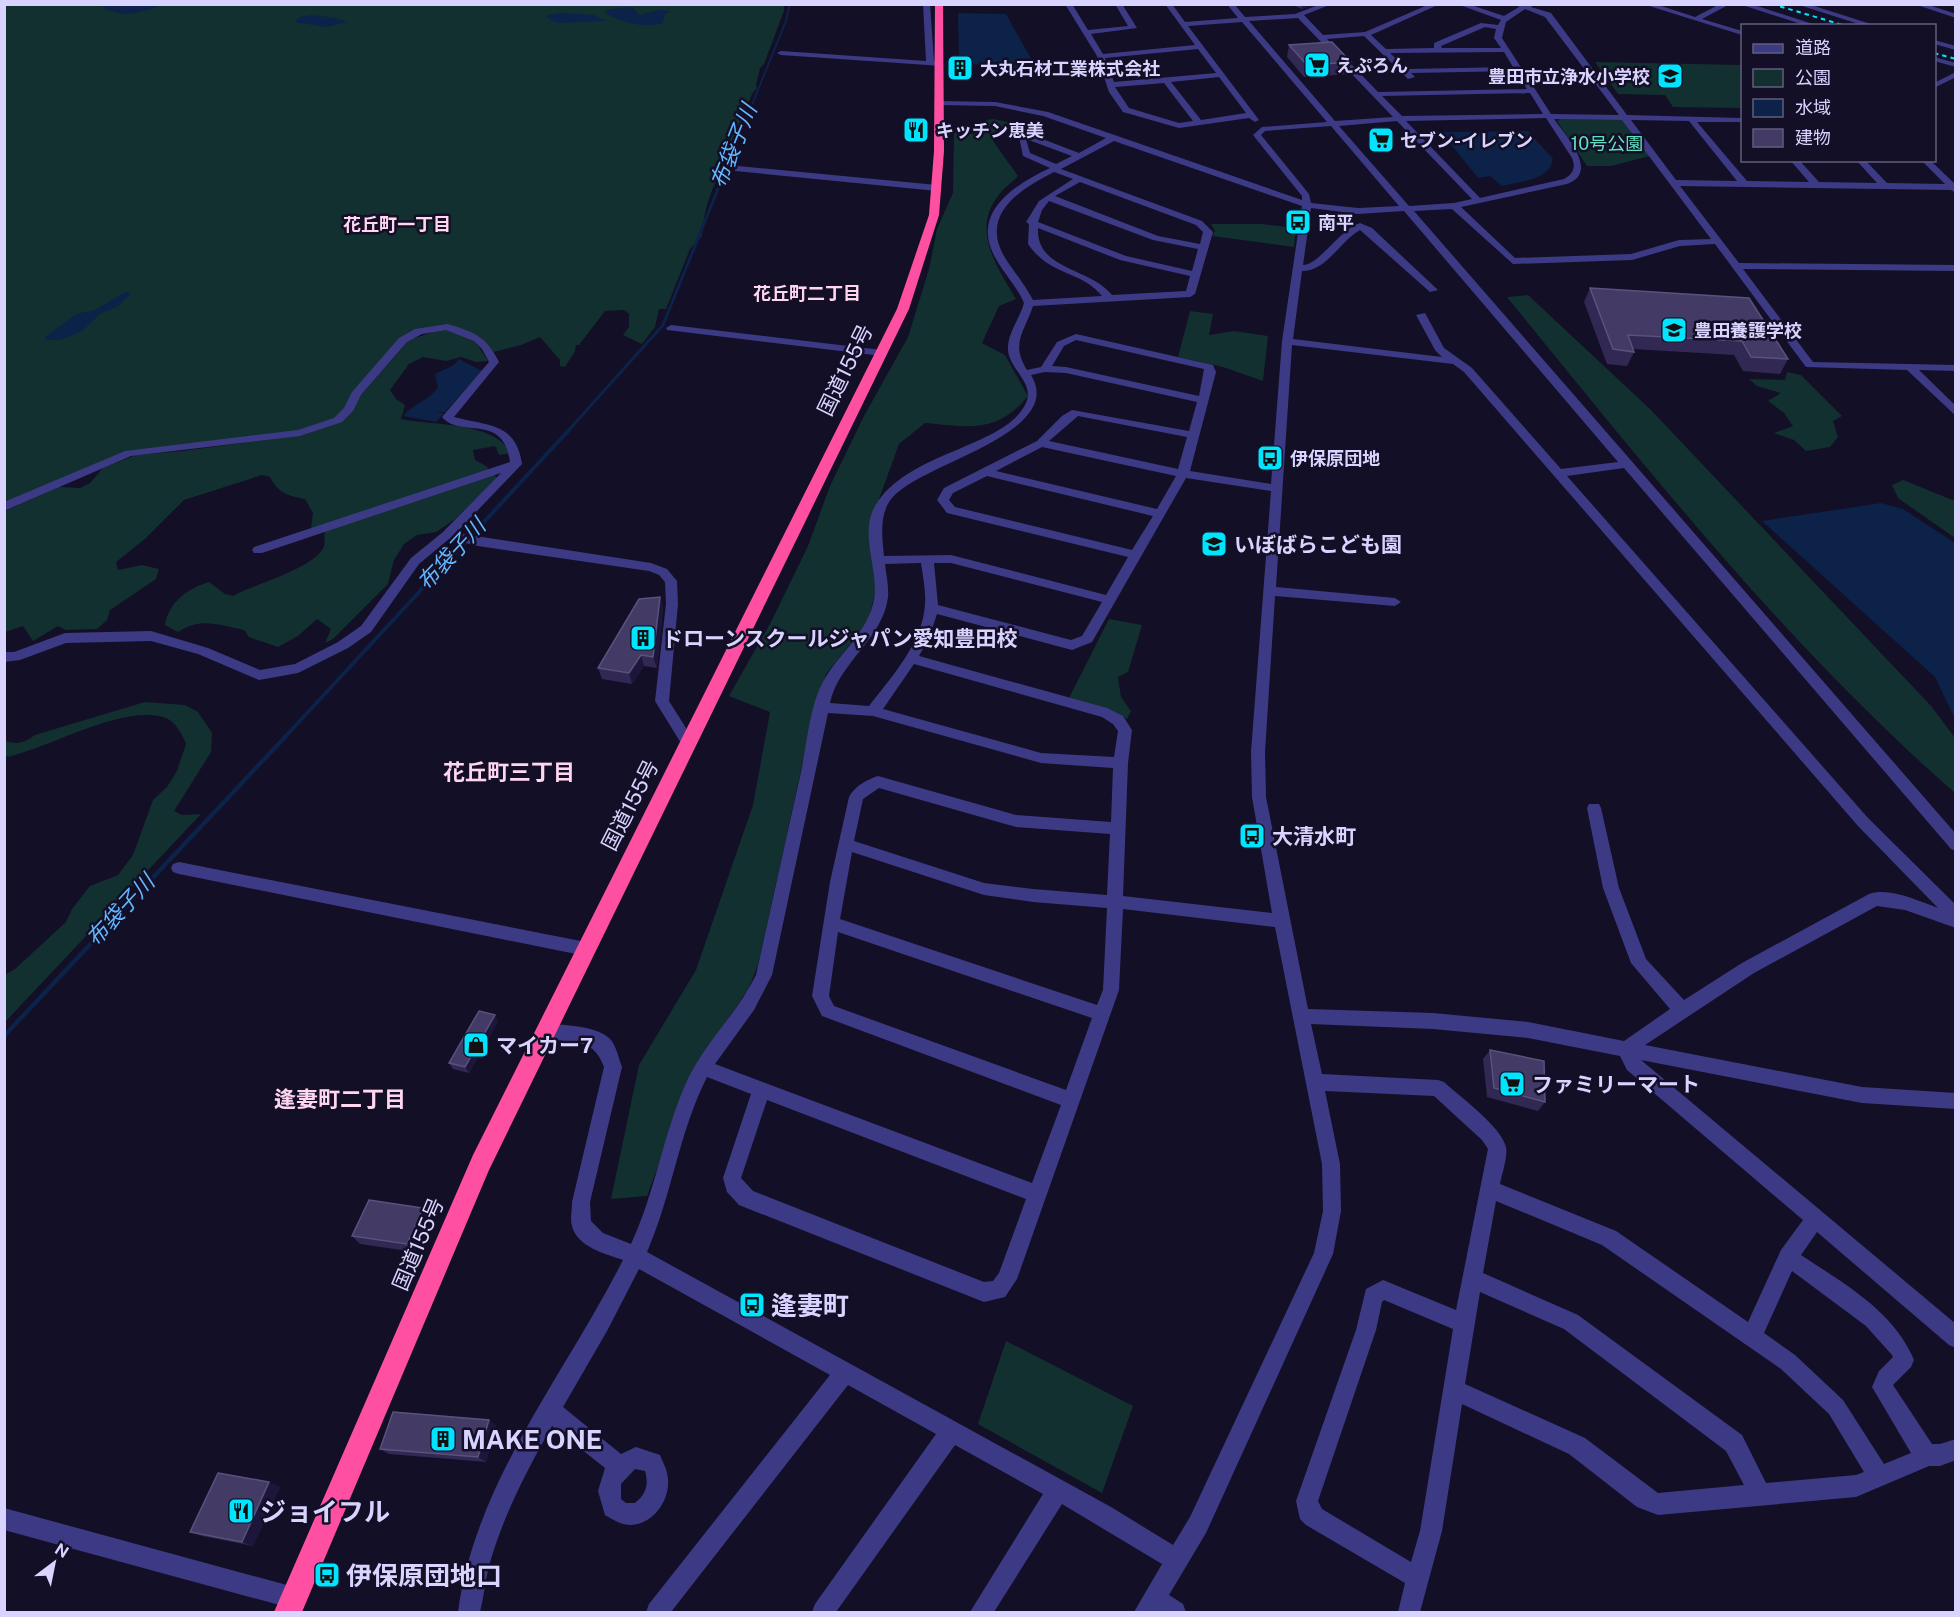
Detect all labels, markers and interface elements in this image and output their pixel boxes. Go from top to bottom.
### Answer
legend [1741,24,1936,162]
text: 道路 [1795,37,1831,58]
supermarket icon: えぷろん [1302,50,1332,80]
building icon: 大丸石材工業株式会社 [945,53,975,83]
place label: えぷろん [1336,55,1408,76]
place label: 大丸石材工業株式会社 [980,58,1160,79]
school or university icon: 豊田市立浄水小学校 [1655,61,1685,91]
place label: 豊田市立浄水小学校 [1488,66,1650,87]
text: 公園 [1795,67,1831,88]
text: 水域 [1795,97,1831,118]
water label: 布袋子川 [704,98,762,192]
restaurant icon: キッチン恵美 [901,115,931,145]
place label: キッチン恵美 [936,120,1044,141]
supermarket icon: セブン-イレブン [1366,125,1396,155]
text: 建物 [1795,127,1831,148]
place label: セブン-イレブン [1400,130,1533,151]
park label: 10号公園 [1571,133,1643,154]
bus stop icon: 南平 [1283,207,1313,237]
place label: 南平 [1318,212,1354,233]
district label: 花丘町一丁目 [343,214,451,235]
district label: 花丘町二丁目 [753,283,861,304]
school or university icon: 豊田養護学校 [1659,315,1689,345]
street label: 国道155号 [812,320,878,420]
place label: 豊田養護学校 [1694,320,1802,341]
bus stop icon: 伊保原団地 [1255,443,1285,473]
place label: 伊保原団地 [1290,448,1380,469]
water label: 布袋子川 [411,511,492,595]
school or university icon: いぼばらこども園 [1199,529,1229,559]
place label: いぼばらこども園 [1234,532,1402,557]
building icon: ドローンスクールジャパン愛知豊田校 [628,623,658,653]
place label: ドローンスクールジャパン愛知豊田校 [662,626,1018,651]
street label: 国道155号 [597,755,663,855]
district label: 花丘町三丁目 [443,759,575,785]
bus stop icon: 大清水町 [1237,821,1267,851]
place label: 大清水町 [1272,824,1356,849]
water label: 布袋子川 [80,867,161,951]
shop icon: マイカー7 [461,1030,491,1060]
place label: マイカー7 [496,1033,593,1058]
supermarket icon: ファミリーマート [1497,1069,1527,1099]
place label: ファミリーマート [1532,1072,1700,1097]
district label: 逢妻町二丁目 [274,1086,406,1112]
street label: 国道155号 [387,1194,449,1294]
bus stop icon: 逢妻町 [737,1290,767,1320]
place label: 逢妻町 [771,1290,849,1321]
building icon: MAKE ONE [428,1424,458,1454]
place label: MAKE ONE [462,1424,602,1455]
restaurant icon: ジョイフル [226,1496,256,1526]
place label: ジョイフル [260,1496,390,1527]
north arrow [24,1533,84,1593]
text: N [51,1539,72,1562]
bus stop icon: 伊保原団地口 [312,1560,342,1590]
place label: 伊保原団地口 [346,1560,502,1591]

